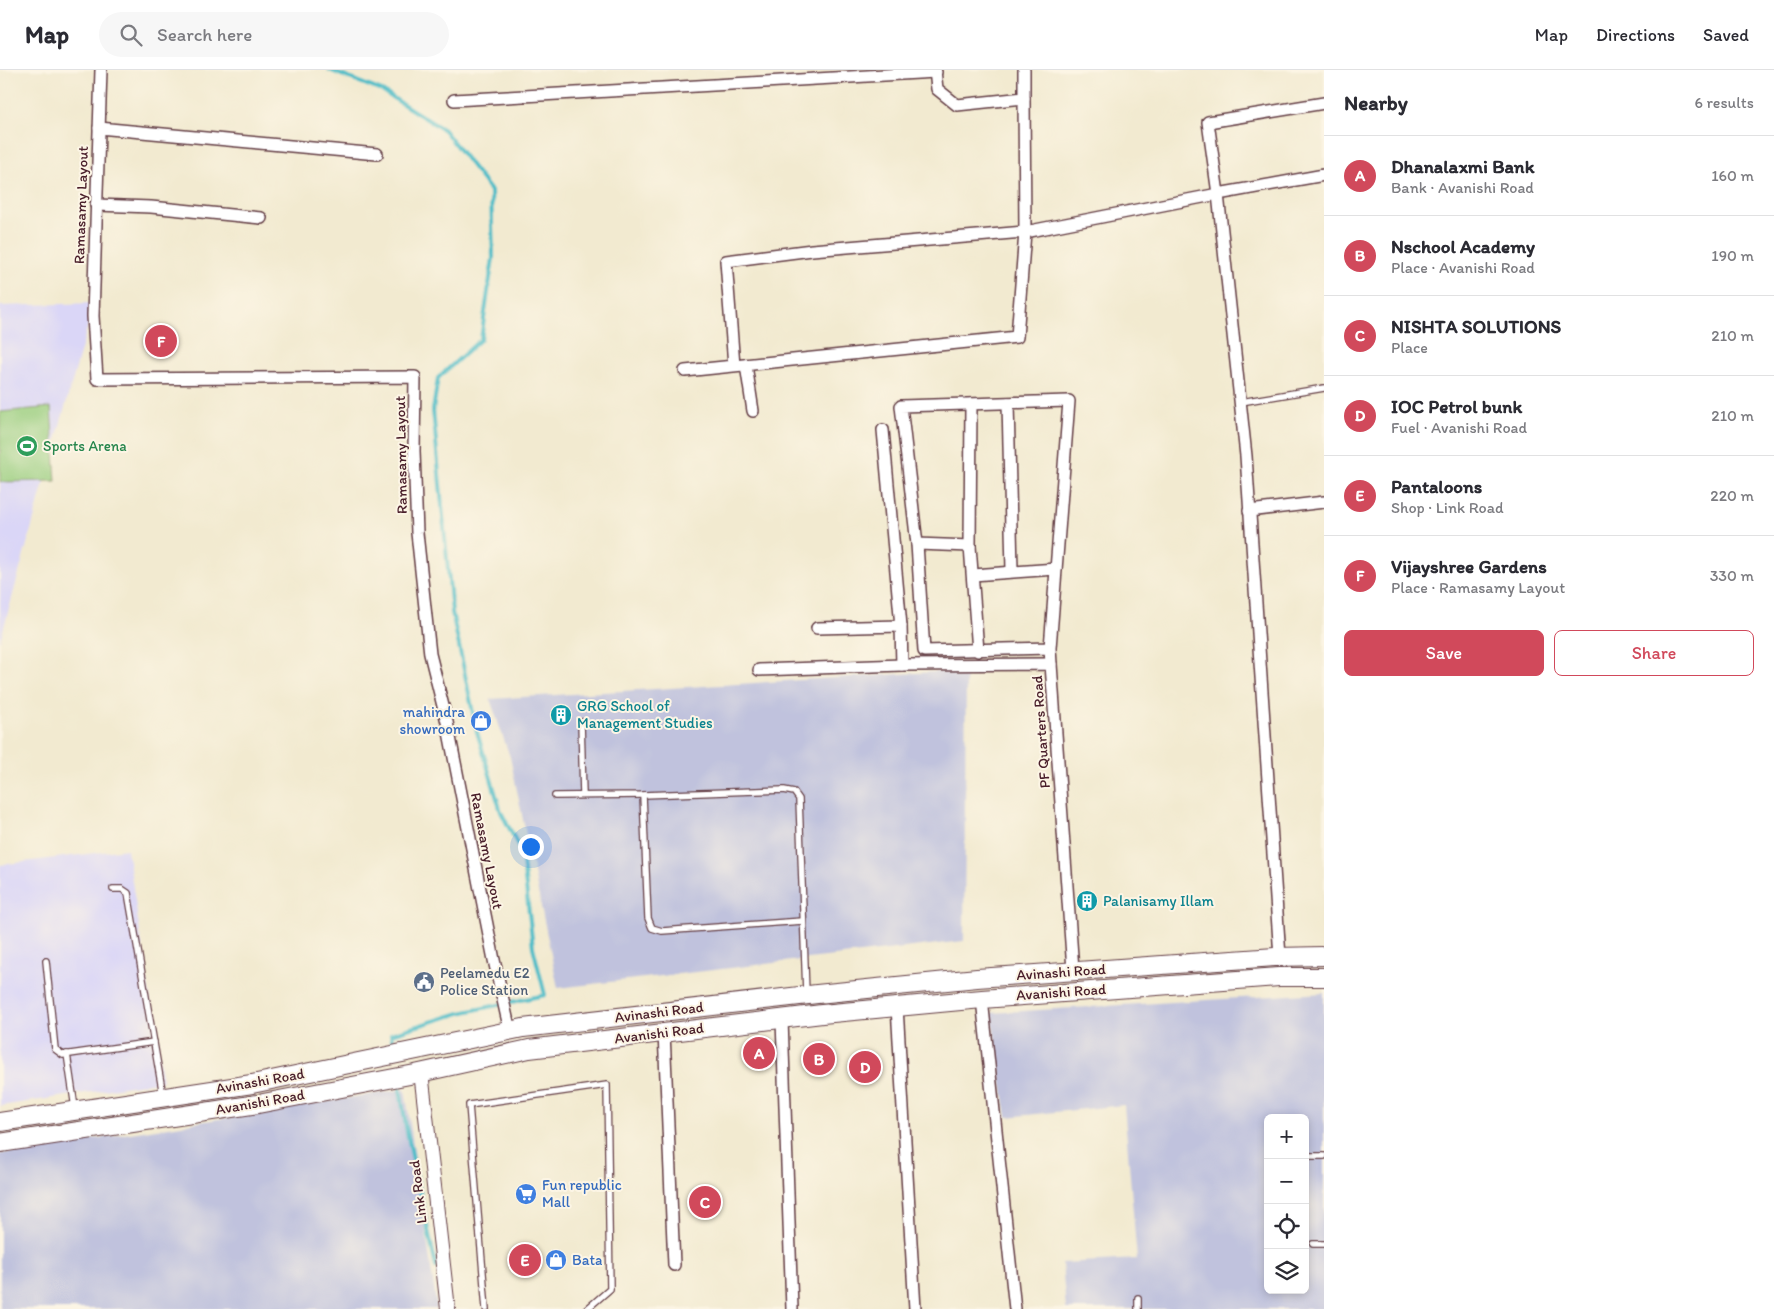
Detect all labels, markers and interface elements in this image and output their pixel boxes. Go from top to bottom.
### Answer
search box [99,12,449,57]
text: Map [25,20,69,49]
icon: search [117,21,145,49]
text: Search here [157,23,252,46]
text: Map [1535,24,1568,46]
text: Directions [1596,24,1675,46]
text: Saved [1703,24,1749,46]
text: Nearby [1344,90,1408,115]
text: 6 results [1694,93,1754,112]
street label: Ramasamy Layout [70,145,92,264]
text: Dhanalaxmi Bank [1391,155,1534,178]
text: A [1355,166,1365,185]
text: 160 m [1711,166,1754,185]
text: Bank · Avanishi Road [1391,178,1534,197]
text: Nschool Academy [1391,235,1535,258]
text: B [1355,246,1365,265]
text: 190 m [1711,246,1754,265]
text: Place · Avanishi Road [1391,258,1535,277]
text: NISHTA SOLUTIONS [1391,315,1561,338]
pin: F [145,322,177,360]
text: C [1355,326,1365,345]
text: 210 m [1711,326,1754,345]
text: Place [1391,338,1428,357]
street label: Ramasamy Layout [391,395,411,514]
text: IOC Petrol bunk [1391,395,1522,418]
text: D [1355,406,1365,425]
text: 210 m [1711,406,1754,425]
text: Fuel · Avanishi Road [1391,418,1527,437]
sports icon: Sports Arena [15,434,39,458]
place label: Sports Arena [43,437,127,455]
text: Pantaloons [1391,475,1482,498]
text: E [1356,486,1364,505]
text: 220 m [1710,486,1754,505]
text: Shop · Link Road [1391,498,1504,517]
text: Vijayshree Gardens [1391,555,1547,578]
text: F [1356,566,1364,585]
text: 330 m [1710,566,1754,585]
text: Place · Ramasamy Layout [1391,578,1565,597]
button: Save [1344,630,1544,676]
button: Share [1554,630,1754,676]
street label: PF Quarters Road [1028,675,1054,789]
place label: GRG School of Management Studies [577,697,713,732]
place label: mahindra showroom [399,703,465,738]
building icon: GRG School of Management Studies [549,703,573,727]
shop icon: mahindra showroom [469,709,493,733]
street label: Ramasamy Layout [467,791,507,911]
your location [518,834,544,860]
building icon: Palanisamy Illam [1075,889,1099,913]
place label: Palanisamy Illam [1103,892,1214,910]
street label: Avinashi Road [1016,960,1106,984]
place label: Peelamedu E2 Police Station [440,964,530,999]
public building icon: Peelamedu E2 Police Station [412,970,436,994]
street label: Avanishi Road [1015,980,1107,1004]
street label: Avinashi Road [613,998,705,1026]
street label: Avanishi Road [613,1019,705,1047]
pin: A [743,1034,775,1072]
pin: B [803,1040,835,1078]
pin: D [849,1048,881,1086]
street label: Avinashi Road [214,1064,306,1098]
street label: Avanishi Road [214,1085,306,1119]
map controls [1264,1114,1309,1294]
button: + [1264,1114,1309,1159]
street label: Link Road [405,1159,431,1225]
button: − [1264,1159,1309,1204]
place label: Fun republic Mall [542,1176,622,1211]
supermarket icon: Fun republic Mall [514,1182,538,1206]
pin: C [689,1183,721,1221]
button: locate [1264,1204,1309,1249]
pin: E [509,1241,541,1279]
shop icon: Bata [544,1248,568,1272]
button: layers [1264,1249,1309,1294]
place label: Bata [572,1251,603,1269]

